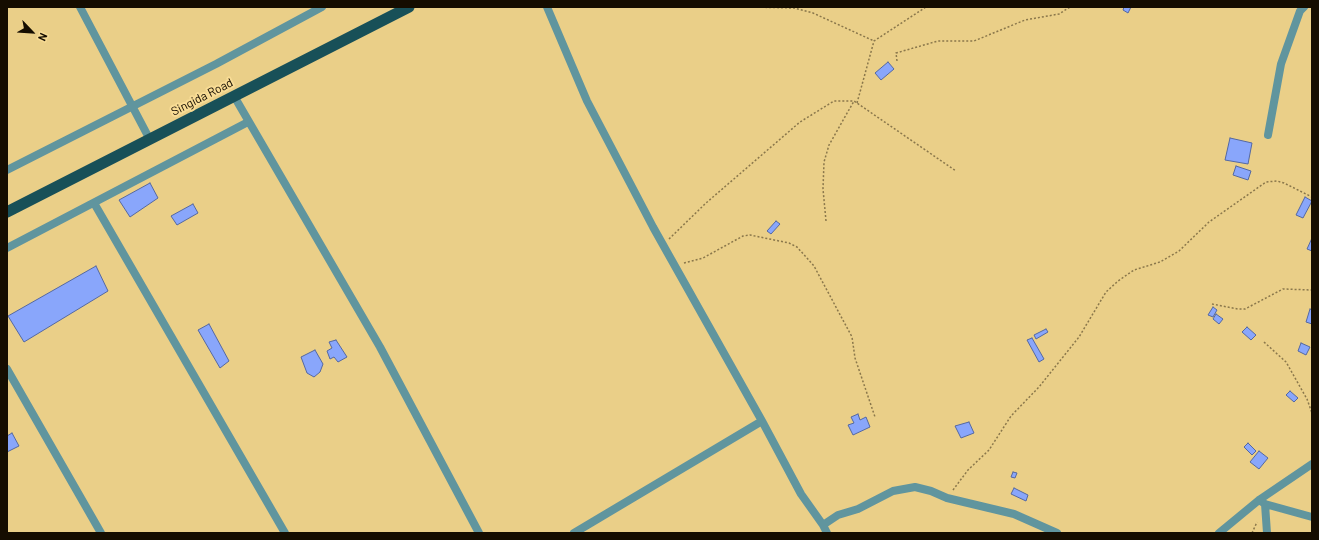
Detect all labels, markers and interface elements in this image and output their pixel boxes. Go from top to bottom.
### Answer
north arrow [12,12,52,52]
text: N [36,31,51,43]
street label: Singida Road [169,75,235,119]

